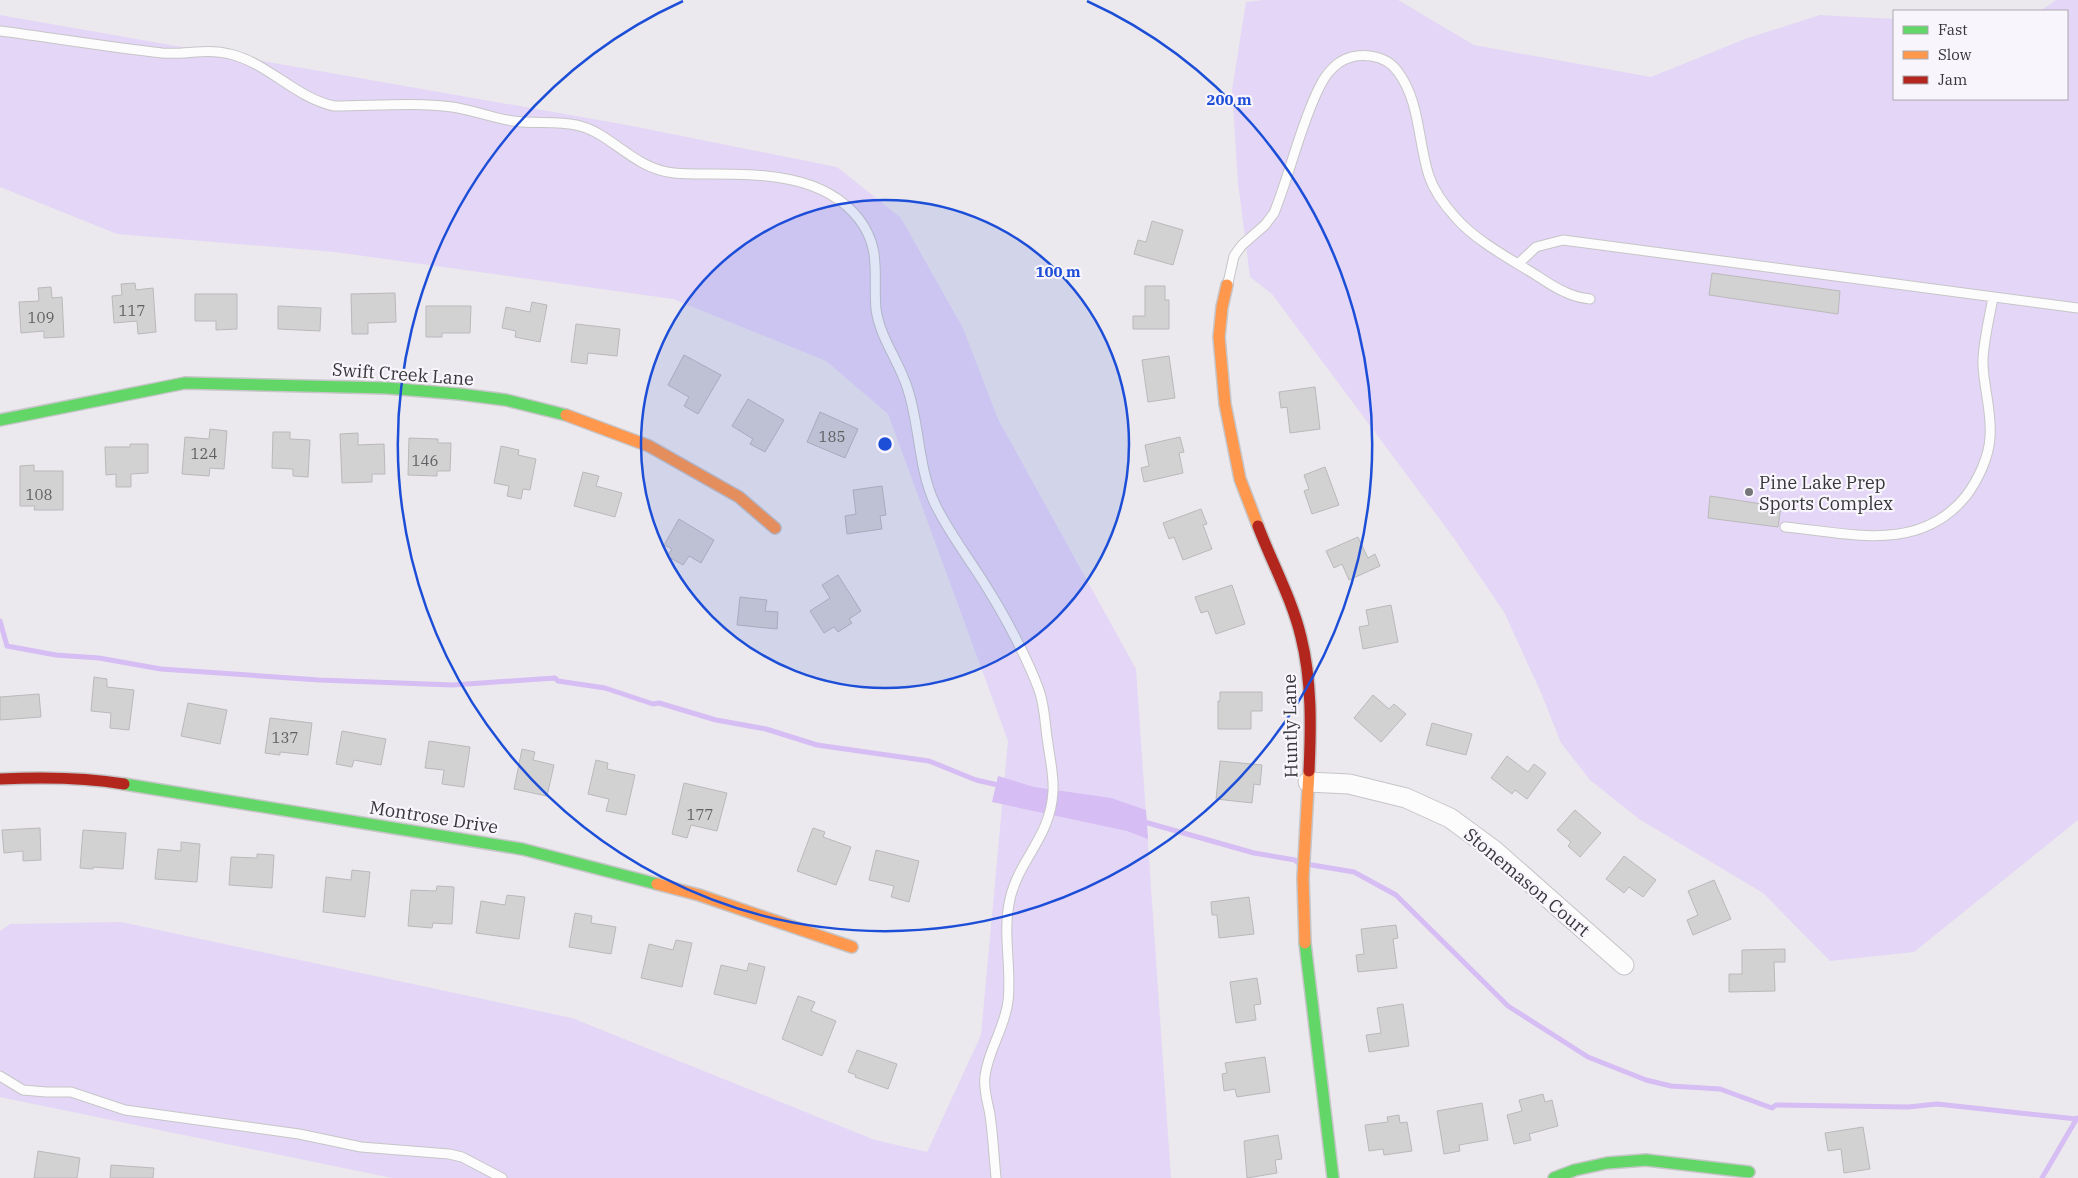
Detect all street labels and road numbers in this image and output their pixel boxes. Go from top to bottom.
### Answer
street label: Swift Creek Lane [331,358,475,390]
street label: Huntly Lane [1278,674,1302,778]
street label: Montrose Drive [368,795,500,839]
street label: Stonemason Court [1459,823,1595,941]

